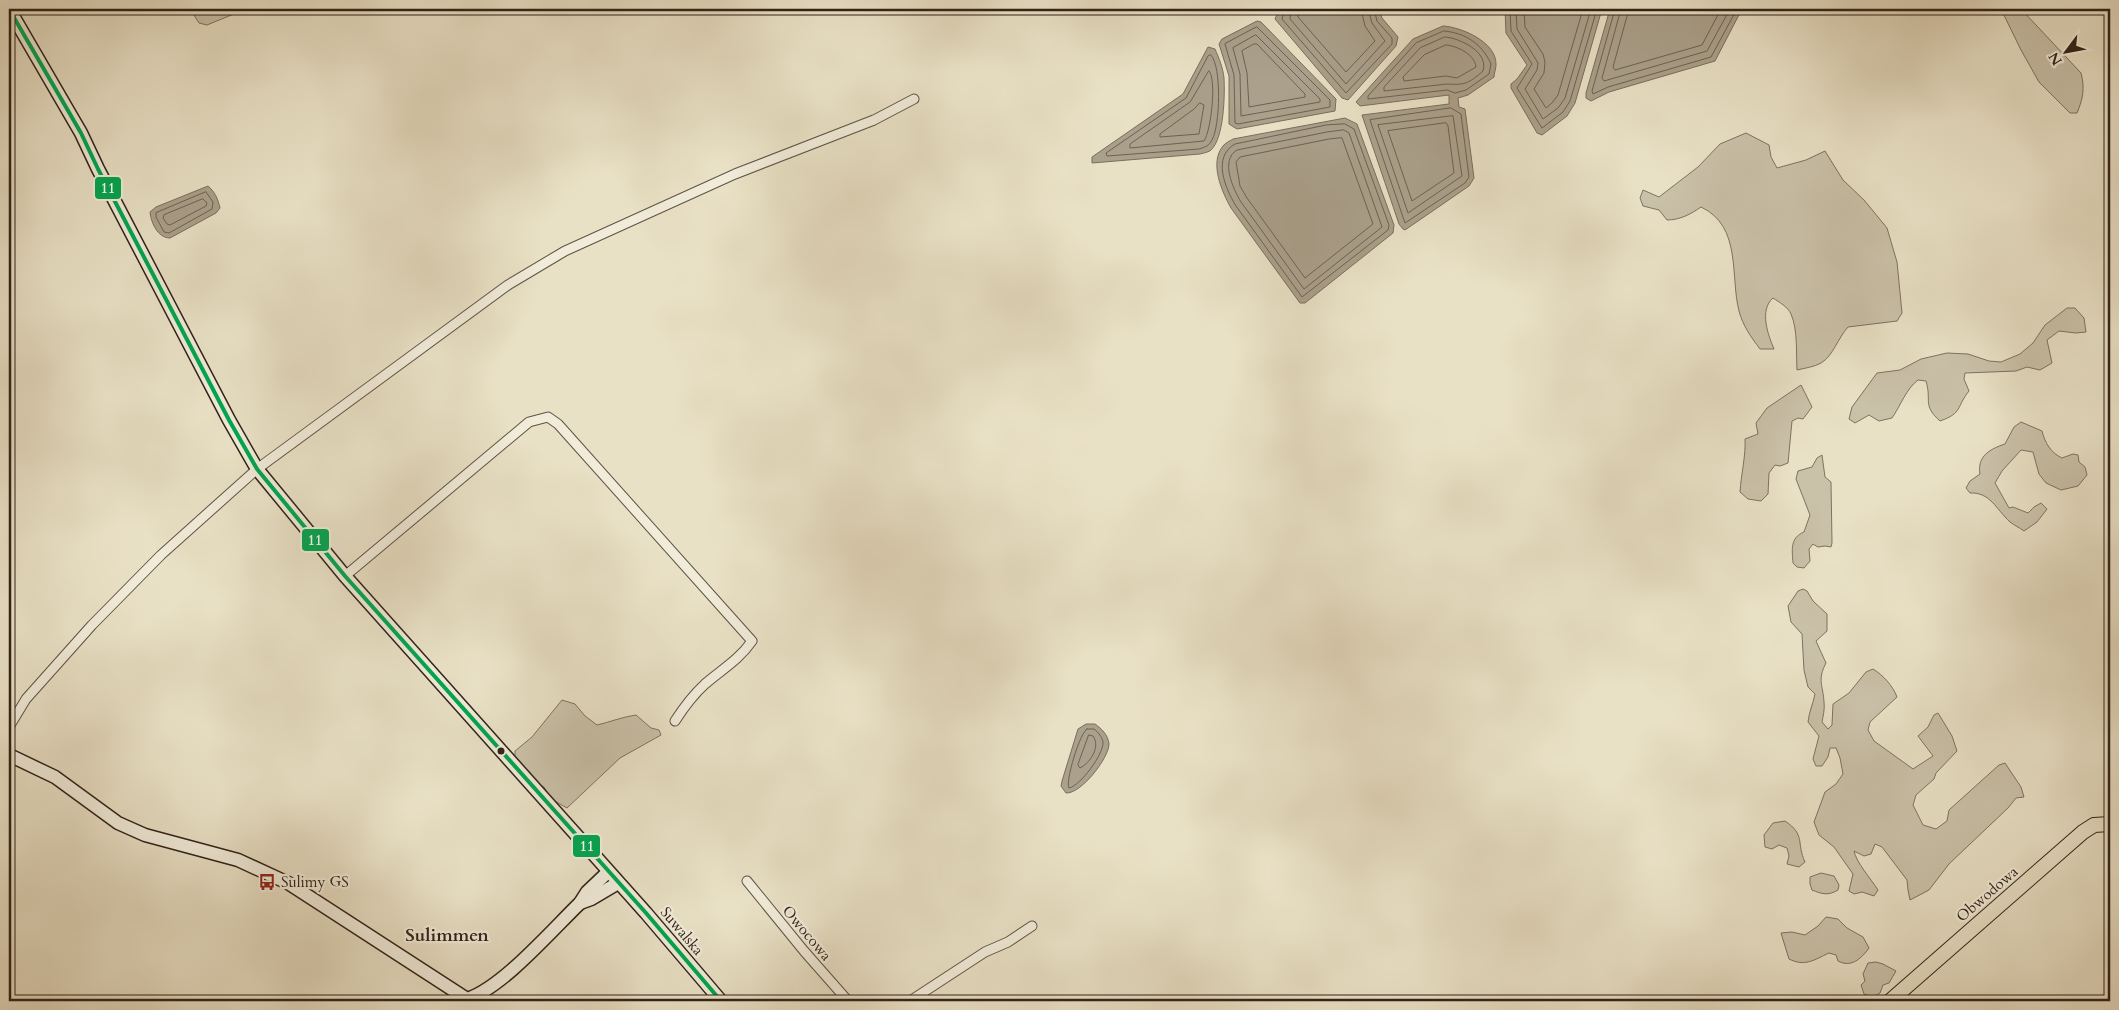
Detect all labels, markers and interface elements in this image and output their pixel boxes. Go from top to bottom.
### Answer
north arrow [2042,28,2092,78]
text: N [2044,48,2067,69]
line badge: 11 [94,176,122,200]
text: 11 [101,179,115,198]
line badge: 11 [301,528,330,552]
text: 11 [308,531,322,550]
unlabelled marker [496,746,506,756]
line badge: 11 [572,834,601,858]
text: 11 [580,837,594,856]
street label: Obwodowa [1952,861,2023,926]
bus stop icon: Sulimy GS [257,872,277,892]
place label: Sulimy GS [281,872,349,892]
street label: Owocowa [778,901,836,965]
street label: Suwalska [656,903,709,960]
district label: Sulimmen [405,923,489,948]

